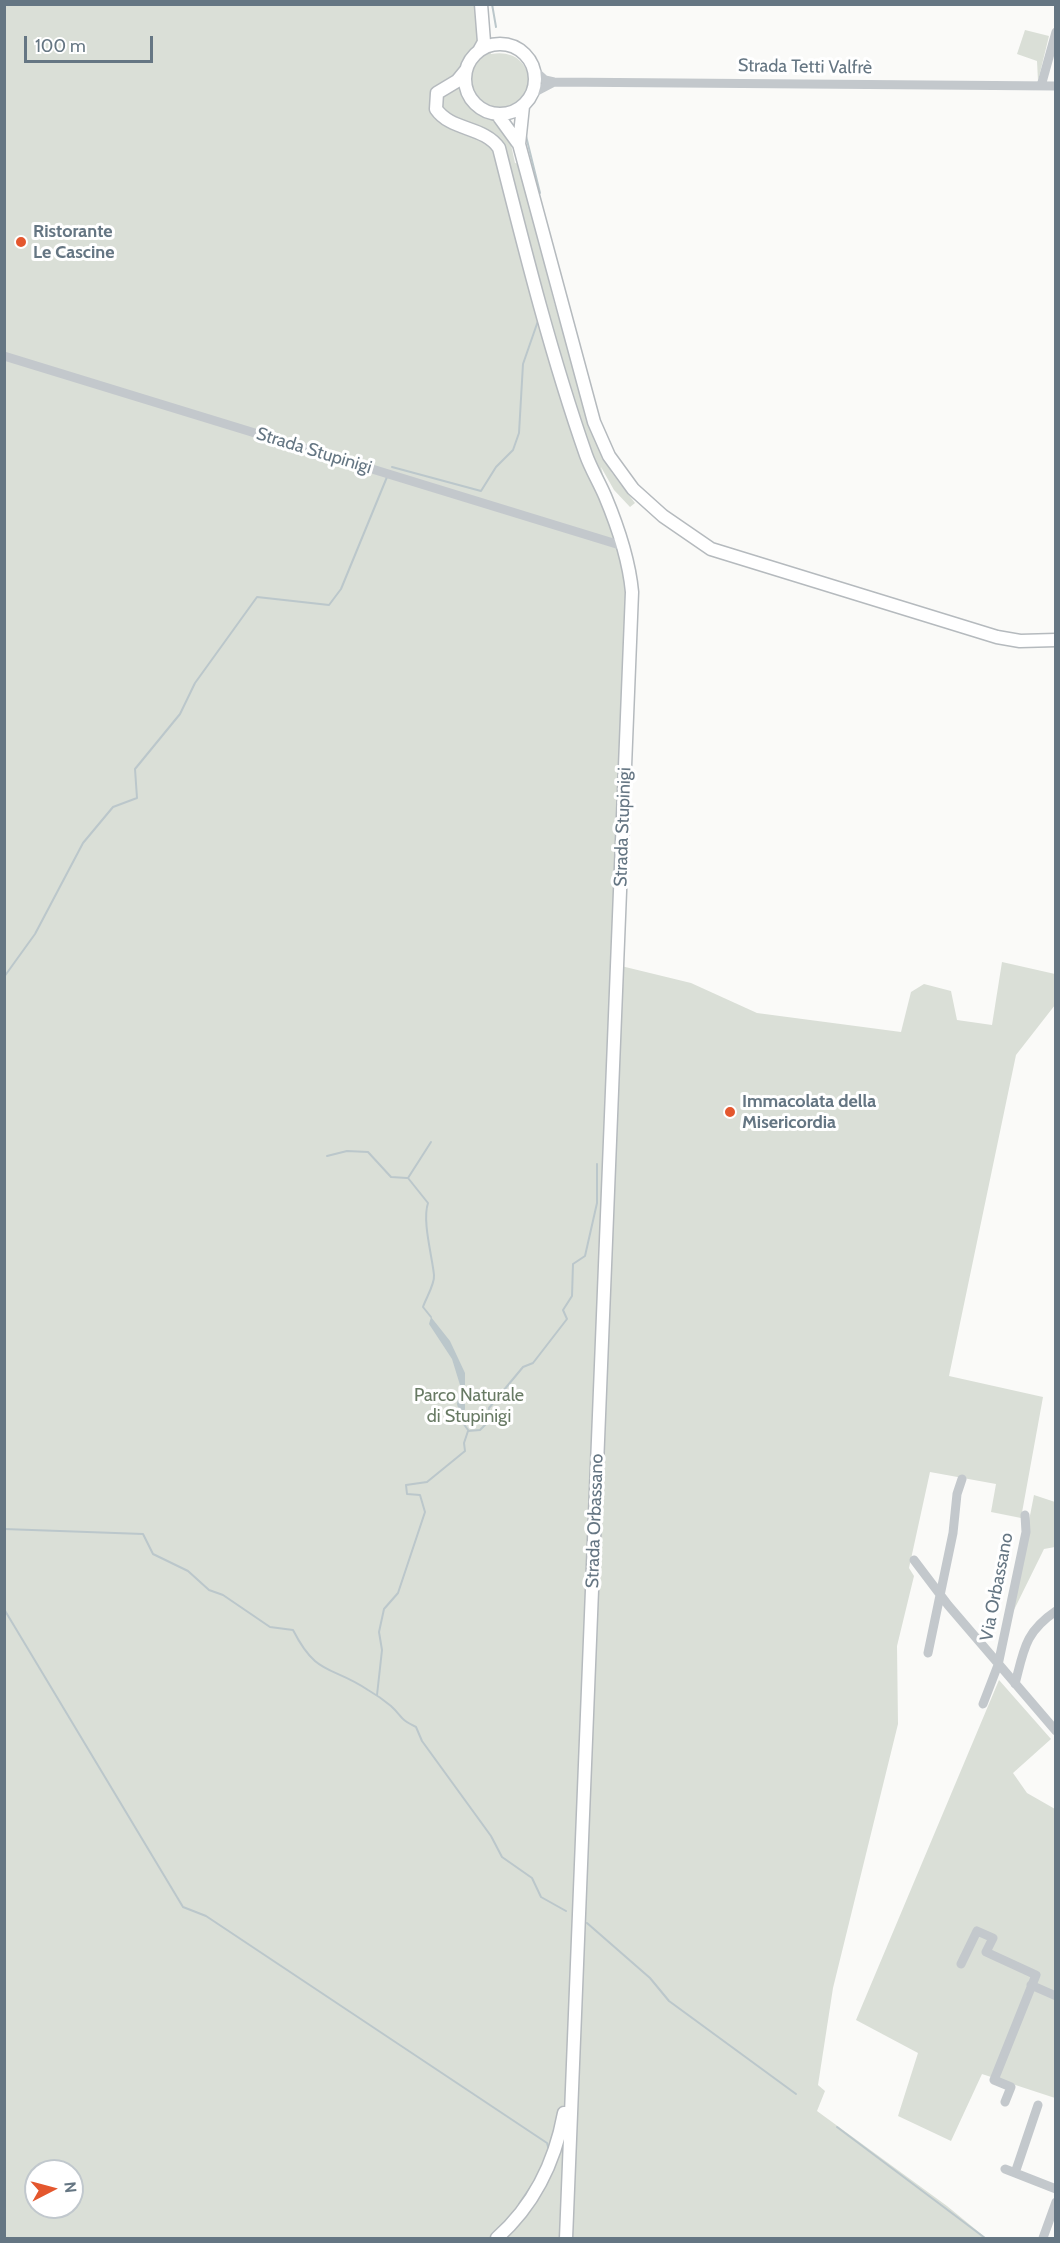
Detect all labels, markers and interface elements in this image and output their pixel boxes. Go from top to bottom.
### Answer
scale bar [27,24,156,62]
text: 100 m [35,35,86,57]
street label: Strada Tetti Valfrè [738,55,872,79]
place label: Ristorante Le Cascine [33,221,114,264]
marker: Ristorante Le Cascine [14,235,28,249]
street label: Strada Stupinigi [254,423,374,479]
street label: Strada Stupinigi [610,767,636,887]
place label: Immacolata della Misericordia [742,1091,876,1134]
marker: Immacolata della Misericordia [723,1105,737,1119]
park label: Parco Naturale di Stupinigi [414,1385,524,1428]
street label: Strada Orbassano [582,1453,608,1589]
street label: Via Orbassano [976,1531,1018,1643]
north arrow [24,2159,84,2219]
text: N [60,2181,80,2194]

